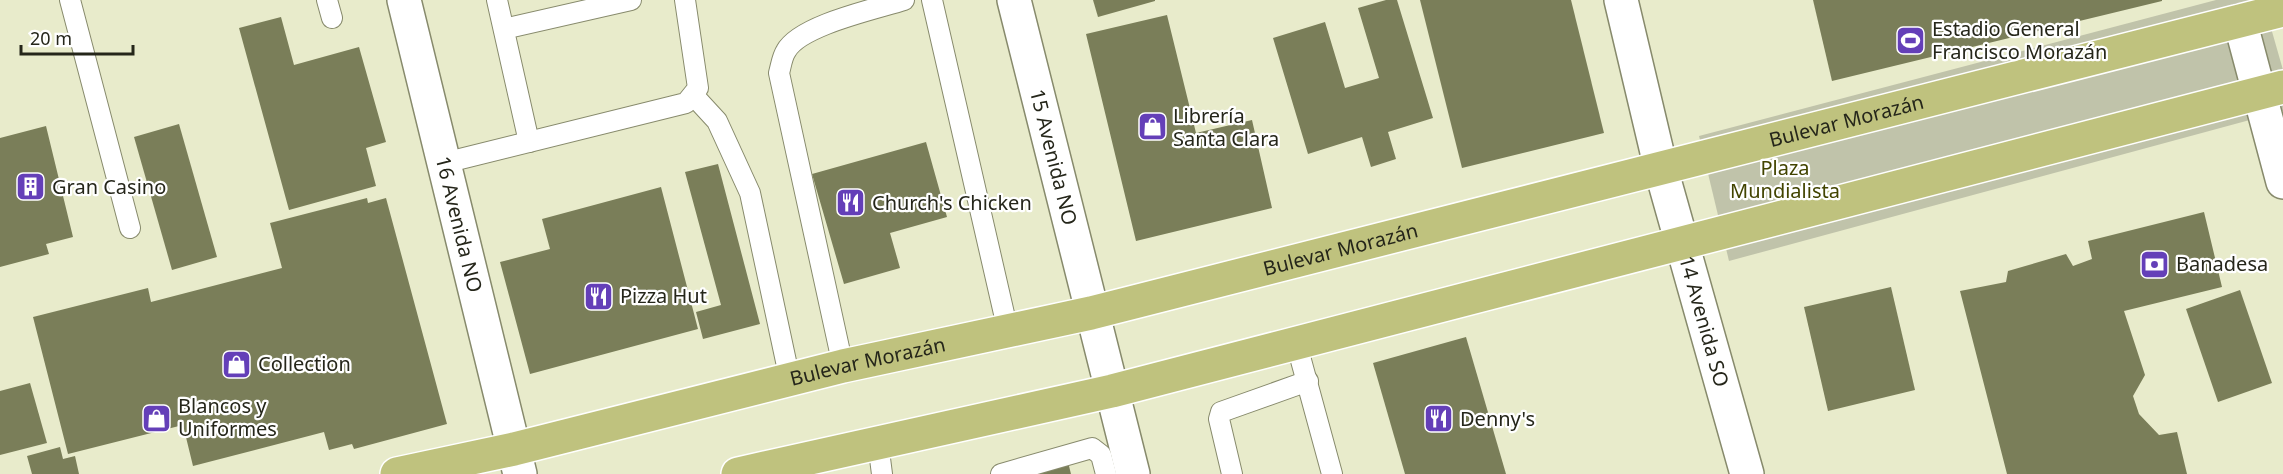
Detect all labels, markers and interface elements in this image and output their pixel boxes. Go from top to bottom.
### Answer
place label: Estadio General Francisco Morazán [1932,15,2107,65]
scale bar [21,18,134,56]
sports icon: Estadio General Francisco Morazán [1895,25,1927,57]
text: 20 m [30,26,72,50]
street label: 15 Avenida NO [1024,86,1084,228]
street label: Bulevar Morazán [1766,88,1927,153]
place label: Librería Santa Clara [1173,102,1279,152]
shop icon: Librería Santa Clara [1136,111,1168,143]
street label: 16 Avenida NO [430,153,489,295]
park label: Plaza Mundialista [1730,154,1840,204]
building icon: Gran Casino [15,171,47,203]
place label: Gran Casino [52,173,166,200]
restaurant icon: Church's Chicken [835,187,867,219]
place label: Church's Chicken [872,189,1032,216]
street label: Bulevar Morazán [1260,216,1421,282]
bank icon: Banadesa [2139,248,2171,280]
place label: Banadesa [2176,250,2268,277]
street label: 14 Avenida SO [1673,253,1736,390]
restaurant icon: Pizza Hut [583,280,615,312]
place label: Pizza Hut [620,282,707,309]
street label: Bulevar Morazán [787,330,948,392]
shop icon: Collection [221,348,253,380]
place label: Collection [258,350,351,377]
place label: Blancos y Uniformes [178,392,277,442]
shop icon: Blancos y Uniformes [141,402,173,434]
restaurant icon: Denny's [1423,403,1455,435]
place label: Denny's [1460,405,1535,432]

